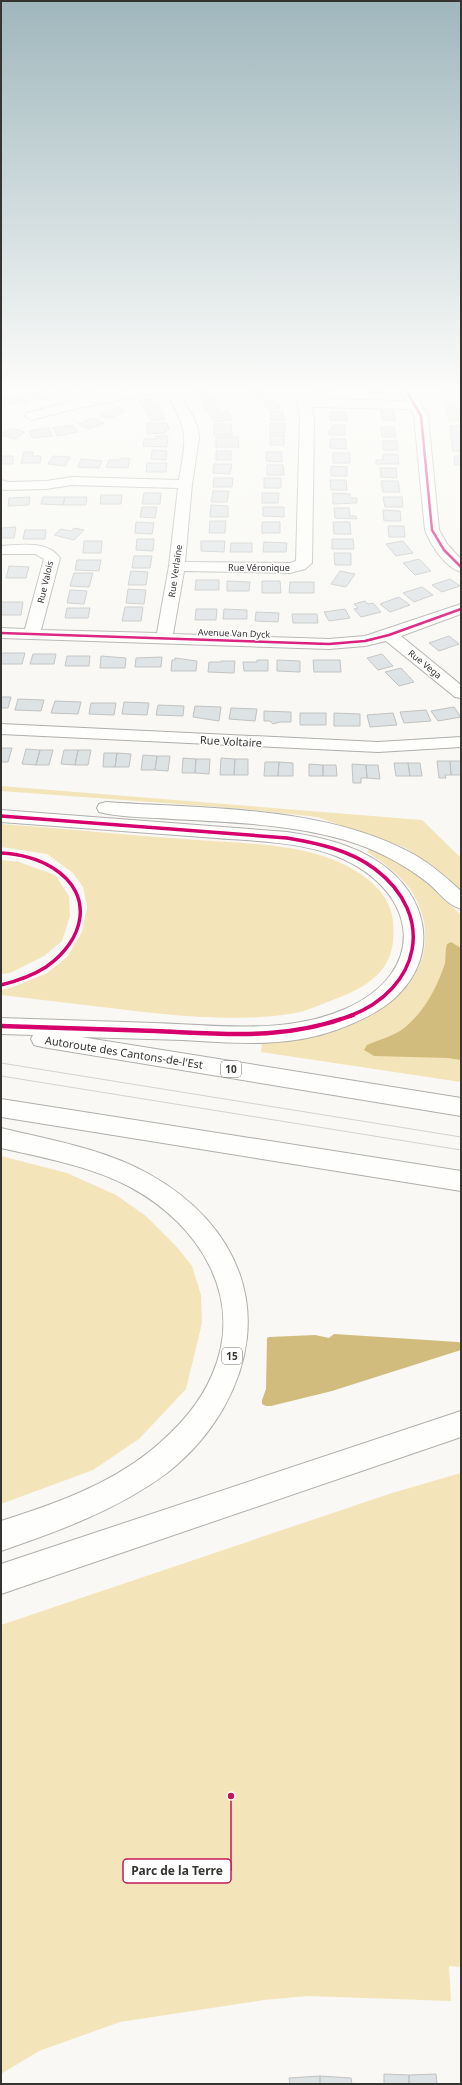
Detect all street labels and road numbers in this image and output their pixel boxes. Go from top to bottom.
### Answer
street label: Rue Verlaine [165,544,185,598]
street label: Rue Valois [34,559,56,605]
street label: Rue Véronique [228,561,290,574]
street label: Avenue Van Dyck [198,625,271,641]
street label: Rue Vega [406,647,444,681]
street label: Rue Voltaire [200,732,262,750]
street label: Autoroute des Cantons-de-l'Est [44,1032,204,1072]
road number: 10 [221,1061,241,1077]
road number: 15 [222,1348,242,1364]

